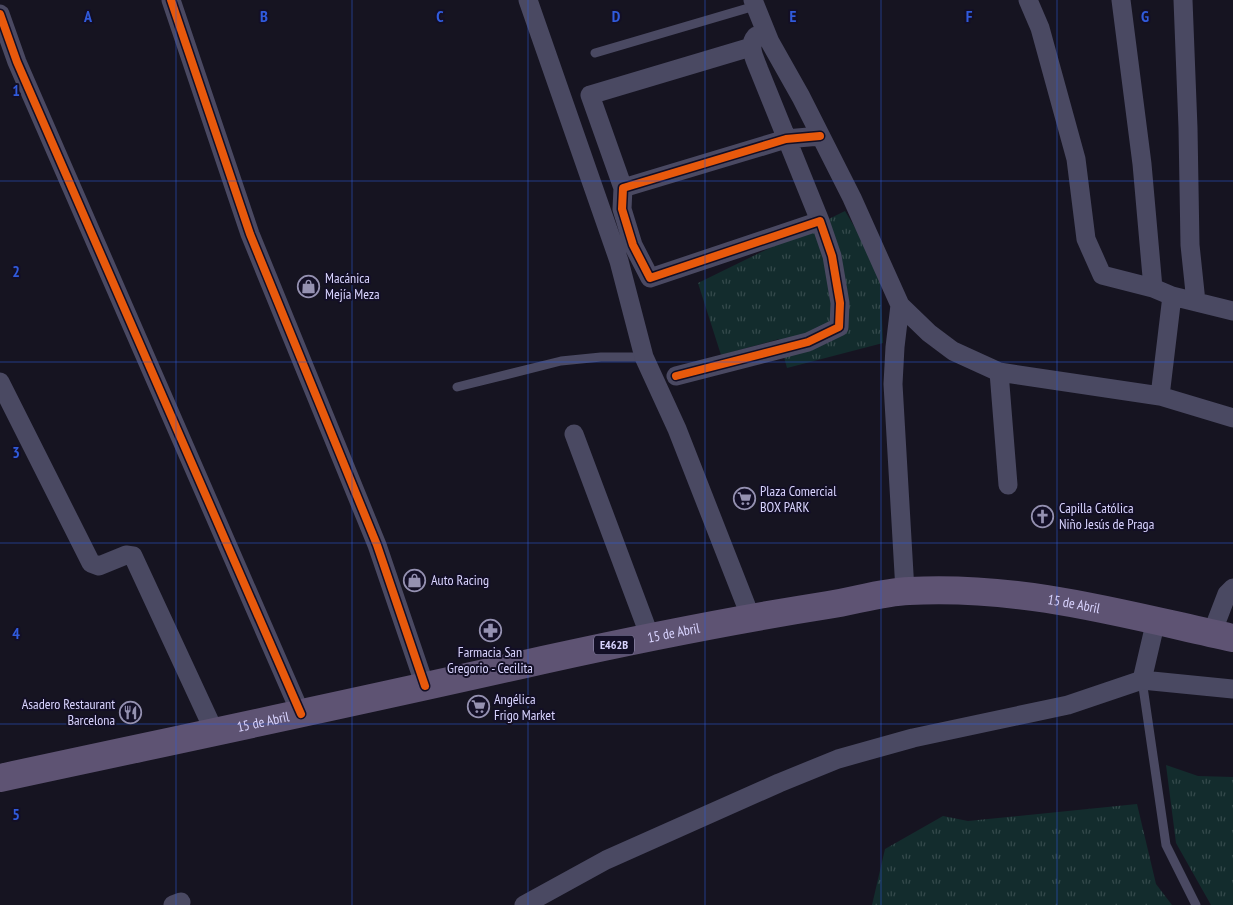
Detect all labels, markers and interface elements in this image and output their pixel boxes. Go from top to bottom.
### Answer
text: A [83,6,93,26]
text: B [260,6,268,26]
text: C [436,6,444,26]
text: D [612,6,621,26]
text: E [790,6,797,26]
text: F [966,6,973,26]
text: G [1141,6,1149,26]
text: 1 [12,80,20,100]
text: 2 [12,261,20,281]
place label: Macánica Mejía Meza [325,269,380,303]
shop icon: Macánica Mejía Meza [297,274,321,298]
text: 3 [12,442,20,462]
place label: Plaza Comercial BOX PARK [760,482,837,516]
supermarket icon: Plaza Comercial BOX PARK [732,487,756,511]
place label: Capilla Católica Niño Jesús de Praga [1059,499,1154,533]
church icon: Capilla Católica Niño Jesús de Praga [1031,504,1055,528]
shop icon: Auto Racing [403,568,427,592]
place label: Auto Racing [431,571,489,589]
street label: 15 de Abril [1046,590,1102,617]
pharmacy icon: Farmacia San Gregorio - Cecilita [478,618,502,642]
street label: 15 de Abril [646,619,702,647]
text: 4 [12,623,20,643]
road number: E462B [594,636,634,654]
place label: Farmacia San Gregorio - Cecilita [447,643,533,677]
place label: Angélica Frigo Market [494,690,555,724]
place label: Asadero Restaurant Barcelona [22,695,115,729]
supermarket icon: Angélica Frigo Market [466,695,490,719]
restaurant icon: Asadero Restaurant Barcelona [119,700,143,724]
street label: 15 de Abril [235,707,292,736]
text: 5 [12,804,20,824]

